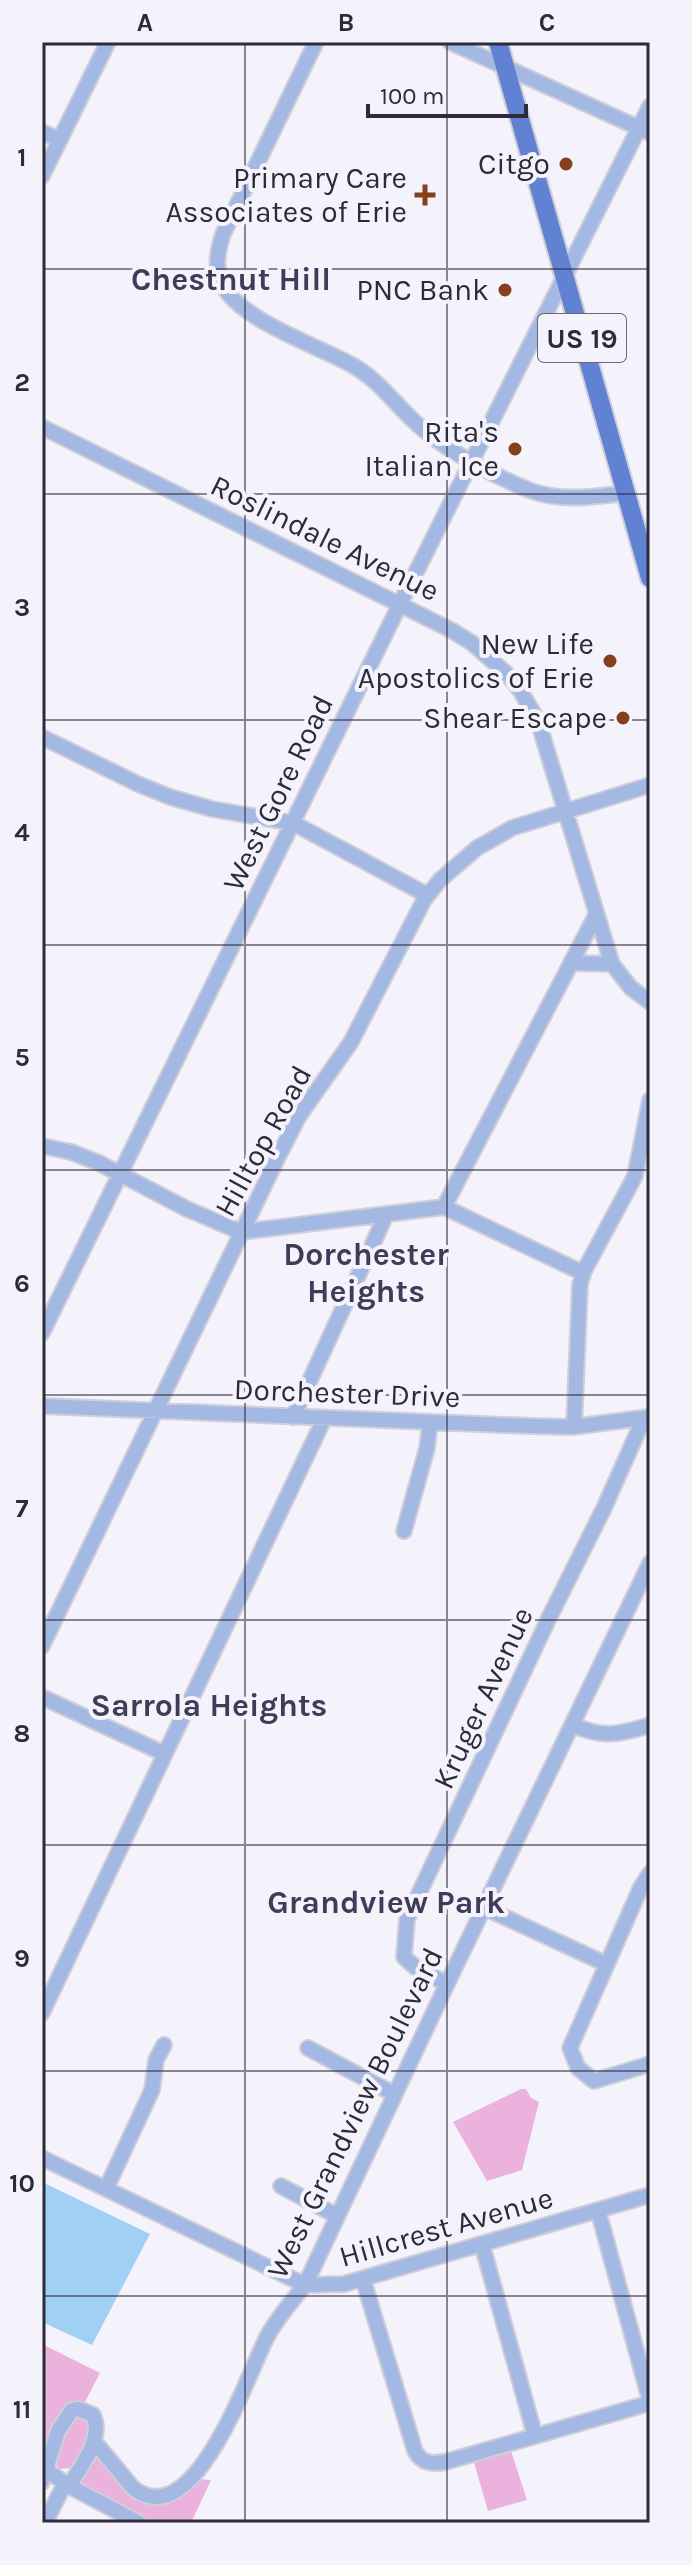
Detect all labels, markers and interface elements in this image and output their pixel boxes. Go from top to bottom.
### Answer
text: A [137,7,153,38]
text: B [338,7,354,38]
text: C [539,7,555,38]
scale bar [368,68,526,118]
text: 100 m [380,82,445,110]
text: 1 [17,142,27,173]
place label: Citgo [478,146,550,182]
marker: Citgo [557,155,575,173]
place label: Primary Care Associates of Erie [165,160,407,230]
marker: Primary Care Associates of Erie [414,184,436,206]
district label: Chestnut Hill [131,261,331,298]
place label: PNC Bank [356,272,489,308]
marker: PNC Bank [496,281,514,299]
road number: US 19 [538,314,626,362]
text: 2 [14,367,30,398]
place label: Rita's Italian Ice [364,414,499,484]
marker: Rita's Italian Ice [506,440,524,458]
street label: Roslindale Avenue [205,467,445,609]
text: 3 [14,592,30,623]
place label: New Life Apostolics of Erie [358,626,594,696]
marker: New Life Apostolics of Erie [601,652,619,670]
street label: West Gore Road [215,689,341,897]
place label: Shear Escape [423,700,607,736]
marker: Shear Escape [614,709,632,727]
text: 4 [14,817,30,848]
text: 5 [14,1042,30,1073]
street label: Hilltop Road [207,1059,319,1223]
district label: Dorchester Heights [283,1236,449,1310]
text: 6 [14,1268,30,1299]
street label: Dorchester Drive [233,1371,461,1415]
text: 7 [16,1493,29,1524]
street label: Kruger Avenue [425,1601,541,1795]
district label: Sarrola Heights [90,1687,328,1724]
text: 8 [14,1718,30,1749]
district label: Grandview Park [267,1884,505,1921]
street label: West Grandview Boulevard [259,1942,451,2284]
text: 9 [14,1943,30,1974]
text: 10 [9,2168,35,2199]
street label: Hillcrest Avenue [335,2179,557,2275]
text: 11 [13,2394,31,2425]

